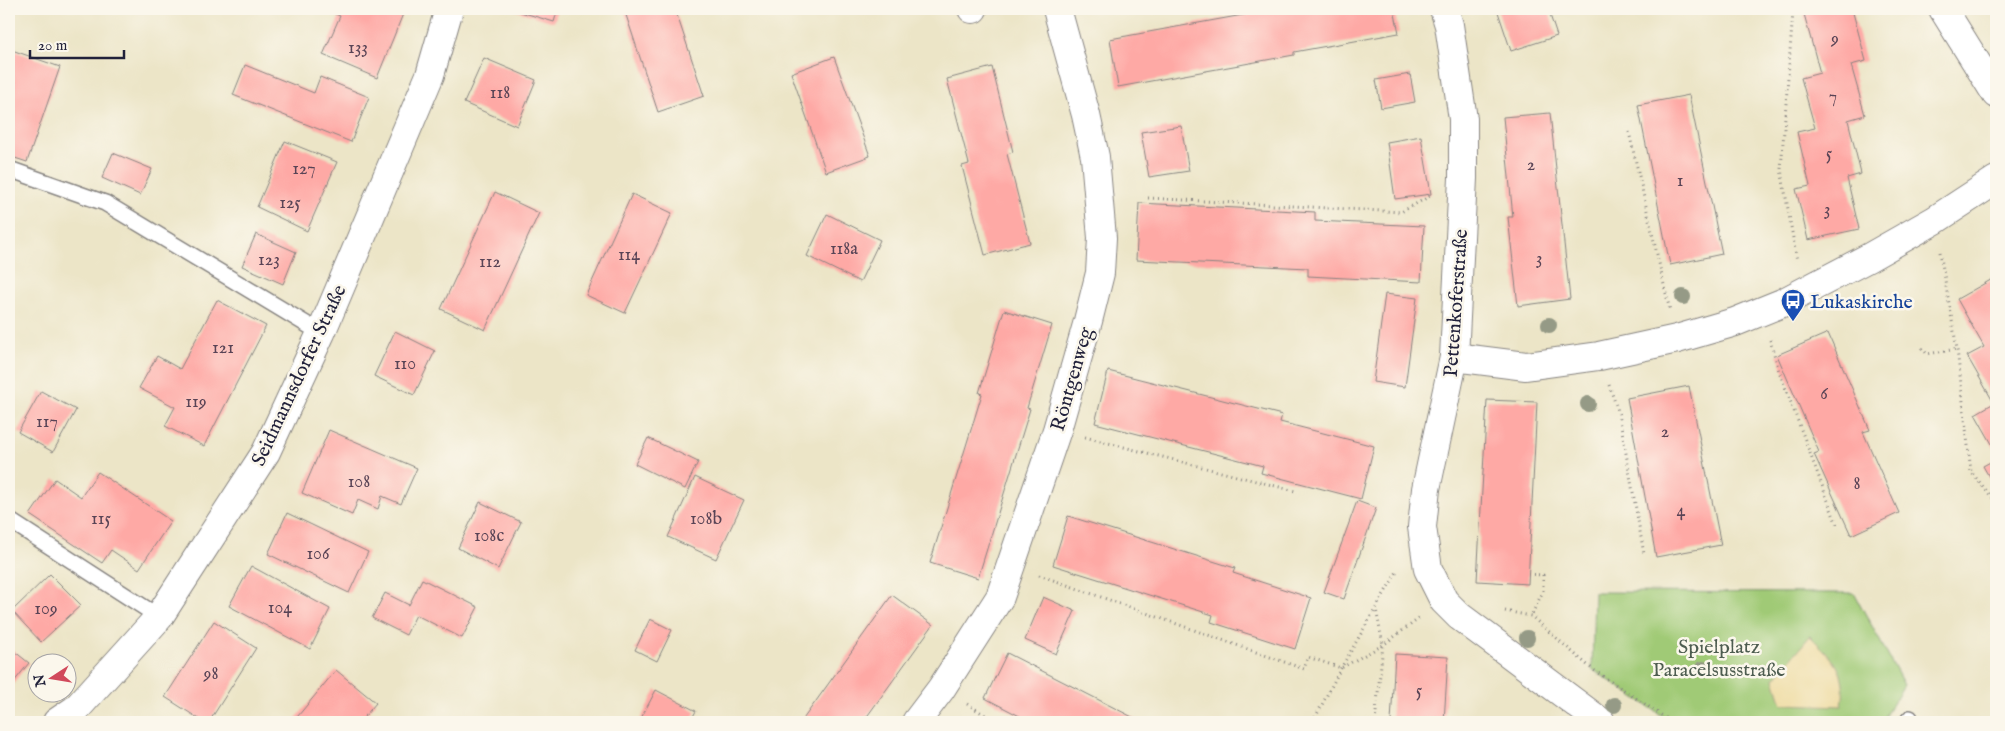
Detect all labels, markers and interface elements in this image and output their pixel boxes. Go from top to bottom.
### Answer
scale bar [30,28,124,60]
house number: 9 [1830,28,1839,51]
text: 20 m [38,36,68,55]
house number: 133 [348,37,368,60]
house number: 118 [490,82,510,105]
house number: 7 [1829,86,1837,109]
house number: 5 [1826,143,1833,166]
house number: 2 [1527,154,1535,177]
house number: 127 [292,158,316,181]
house number: 1 [1677,170,1683,193]
house number: 125 [279,192,301,215]
house number: 3 [1824,199,1830,222]
street label: Pettenkoferstraße [1439,228,1474,378]
house number: 118a [830,238,858,261]
house number: 114 [618,244,640,267]
house number: 3 [1536,248,1542,271]
house number: 123 [258,249,280,272]
house number: 112 [479,251,501,274]
street label: Seidmannsdorfer Straße [246,281,352,470]
bus stop icon: Lukaskirche [1780,288,1806,322]
place label: Lukaskirche [1810,290,1913,315]
street label: Röntgenweg [1046,324,1099,434]
house number: 121 [212,337,234,360]
house number: 110 [394,353,416,376]
house number: 6 [1820,383,1828,406]
house number: 119 [185,391,207,414]
house number: 117 [36,411,58,434]
house number: 2 [1661,421,1669,444]
house number: 108 [348,471,370,494]
house number: 8 [1853,473,1861,496]
house number: 4 [1677,500,1686,523]
house number: 115 [91,508,111,531]
house number: 108b [690,508,722,531]
house number: 108c [474,525,504,548]
house number: 106 [306,543,330,566]
house number: 104 [268,597,292,620]
house number: 109 [34,598,58,621]
park label: Spielplatz Paracelsusstraße [1652,635,1786,683]
north arrow [28,654,78,704]
house number: 98 [203,663,218,686]
text: N [30,673,51,689]
house number: 5 [1416,680,1423,703]

